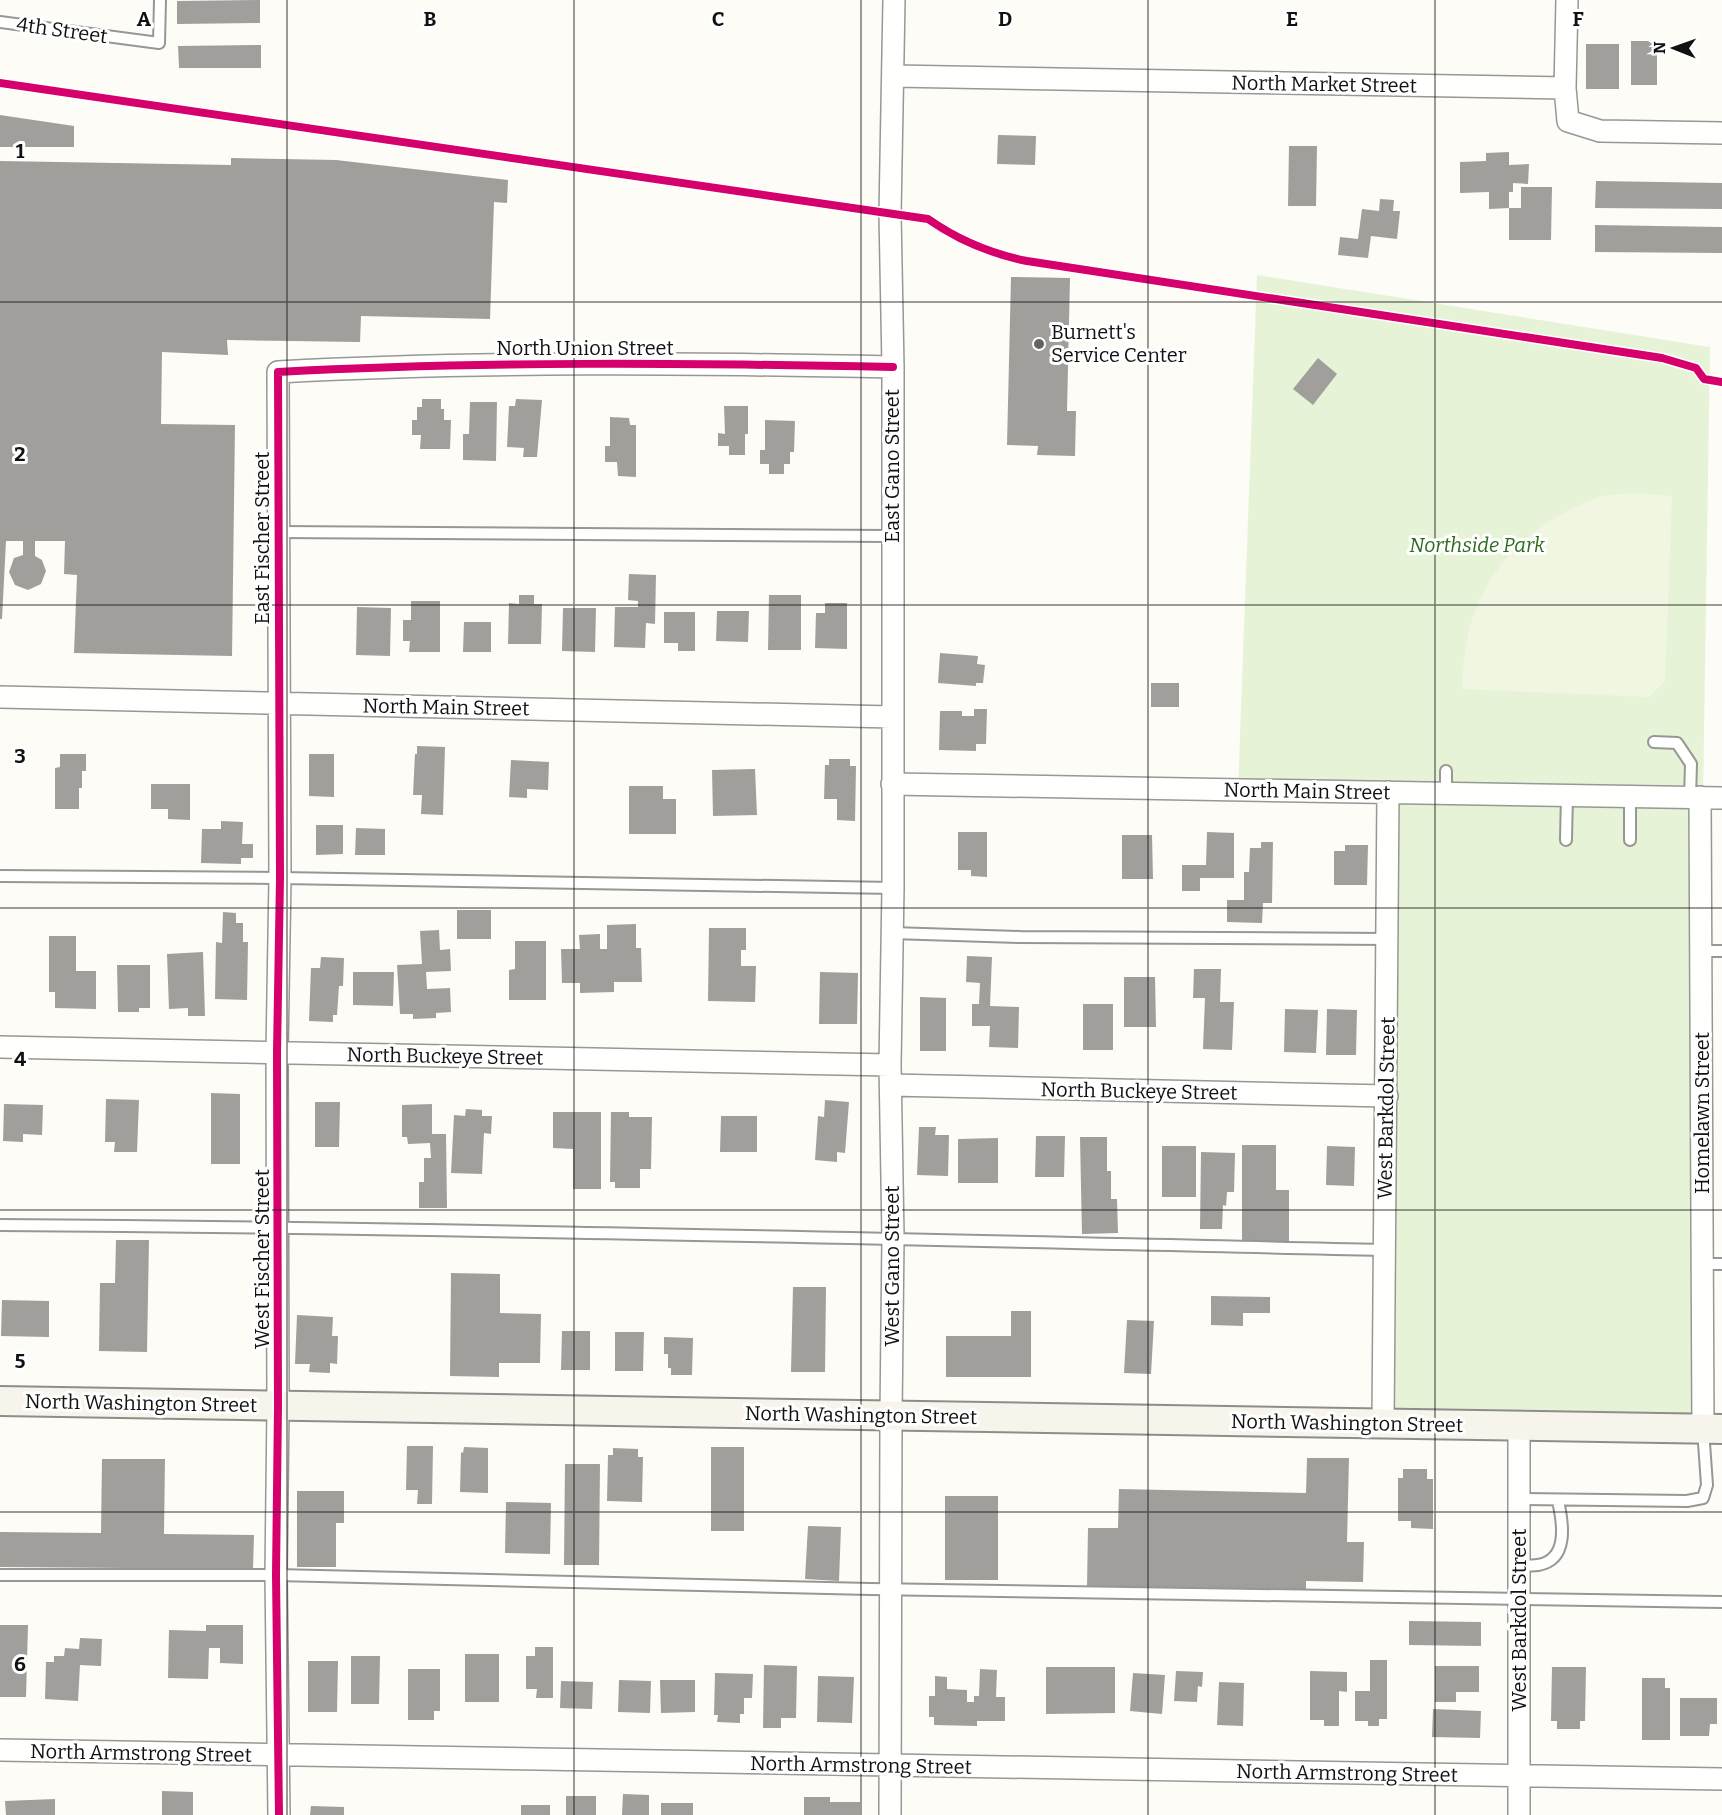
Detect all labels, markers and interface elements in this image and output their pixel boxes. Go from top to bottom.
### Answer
text: A [137,7,152,31]
text: B [424,7,437,31]
text: C [712,7,724,31]
text: D [998,7,1012,31]
text: E [1286,7,1298,31]
text: F [1572,7,1584,31]
street label: 4th Street [15,12,109,48]
north arrow [1644,18,1704,78]
text: N [1650,41,1669,54]
street label: North Market Street [1231,70,1417,98]
text: 1 [16,139,25,163]
place label: Burnett's Service Center [1051,320,1187,367]
street label: North Union Street [496,336,674,360]
marker: Burnett's Service Center [1032,337,1046,351]
street label: East Gano Street [880,389,904,543]
text: 2 [14,442,26,466]
street label: East Fischer Street [250,452,274,624]
park label: Northside Park [1409,533,1545,557]
street label: North Main Street [362,694,530,720]
text: 3 [14,744,26,768]
street label: North Main Street [1223,778,1391,804]
street label: West Barkdol Street [1372,1016,1400,1200]
street label: Homelawn Street [1690,1032,1714,1194]
street label: North Buckeye Street [346,1042,544,1070]
text: 4 [14,1047,26,1071]
street label: North Buckeye Street [1040,1077,1238,1105]
street label: West Fischer Street [250,1169,274,1349]
street label: West Gano Street [880,1186,904,1346]
text: 5 [15,1349,26,1373]
street label: North Washington Street [25,1389,257,1417]
street label: North Washington Street [745,1401,977,1429]
street label: North Washington Street [1231,1409,1463,1437]
street label: West Barkdol Street [1507,1529,1531,1711]
text: 6 [14,1652,26,1676]
street label: North Armstrong Street [30,1739,252,1767]
street label: North Armstrong Street [750,1751,972,1779]
street label: North Armstrong Street [1236,1759,1458,1787]

